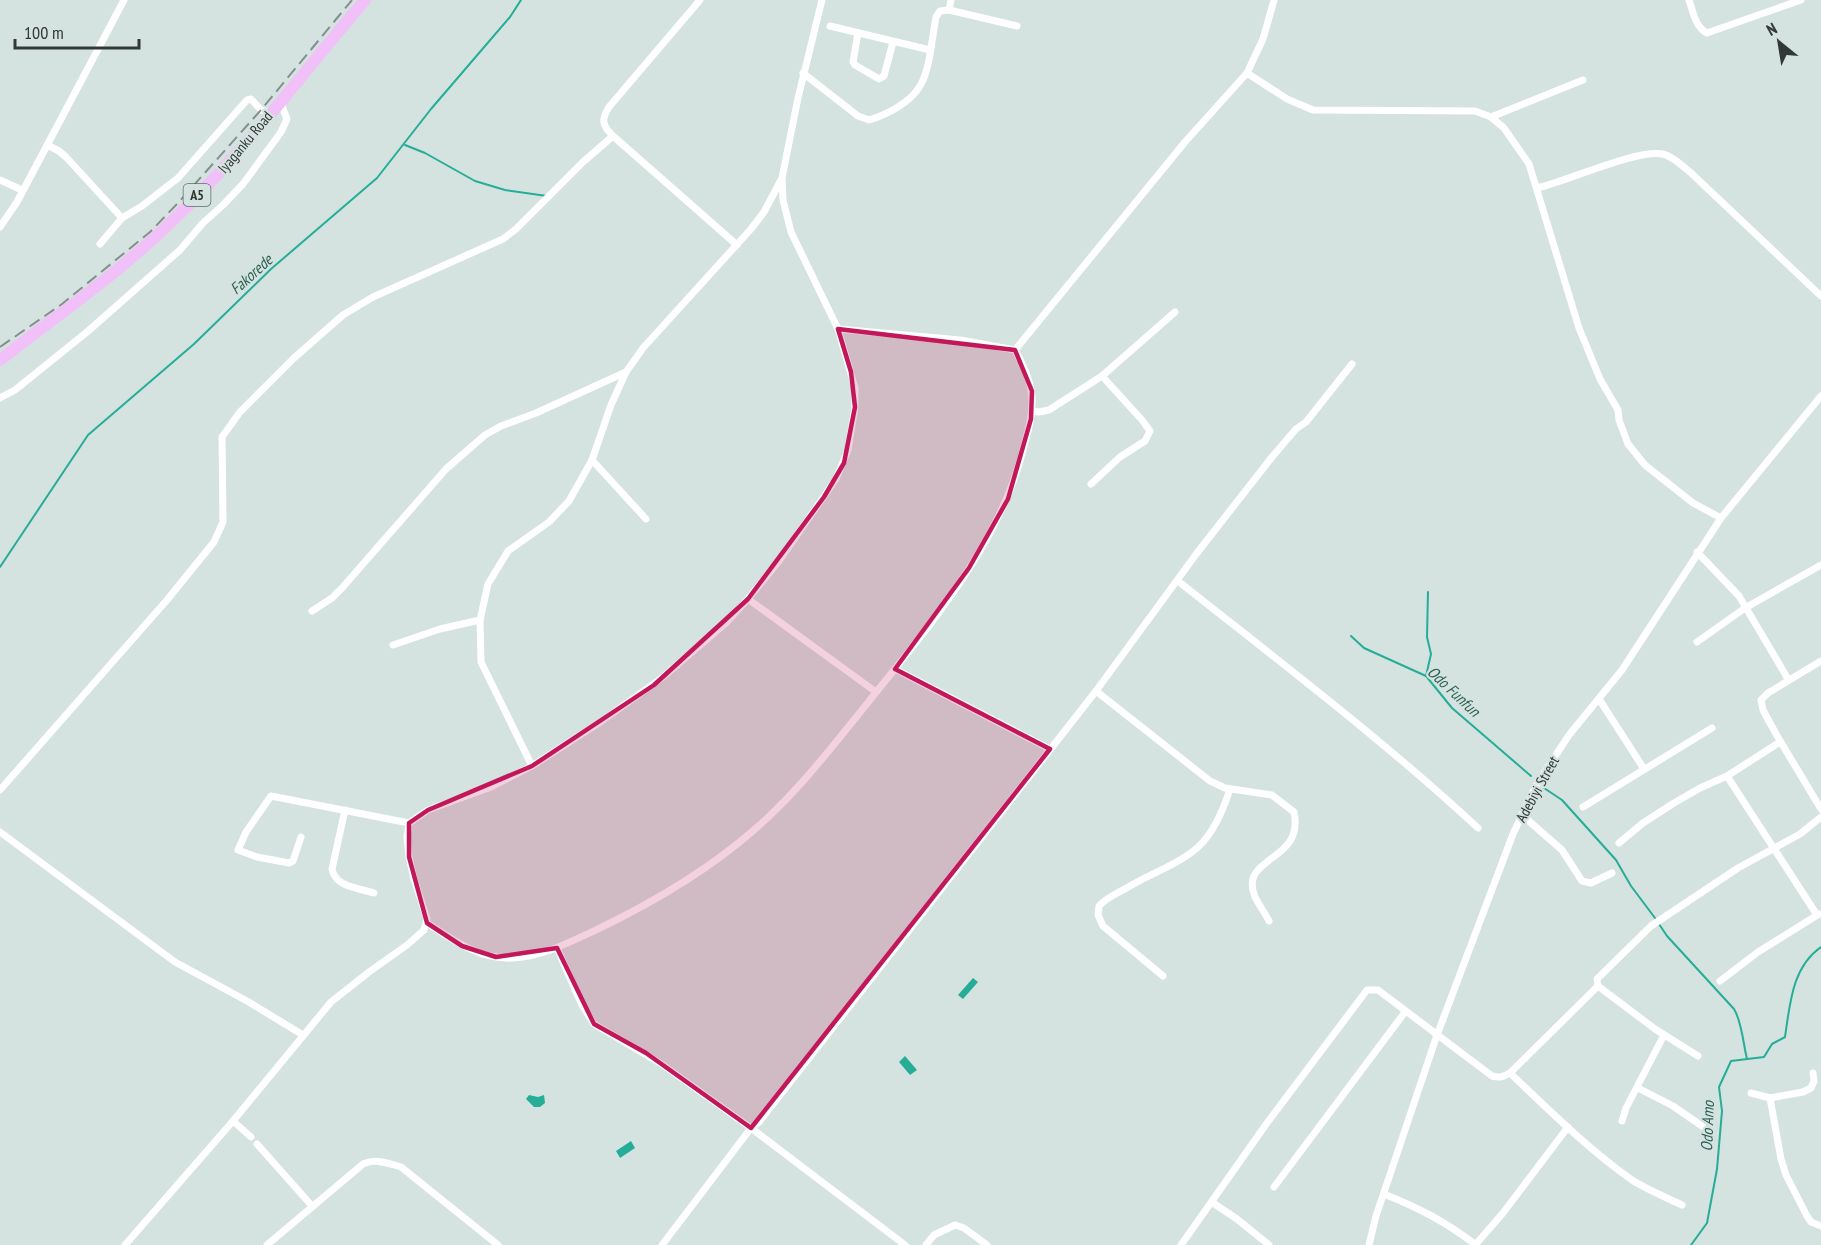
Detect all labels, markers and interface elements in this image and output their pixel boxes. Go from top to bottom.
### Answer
scale bar [15,12,140,50]
north arrow [1749,12,1809,72]
text: N [1763,18,1780,40]
text: 100 m [24,21,64,44]
street label: Iyaganku Road [214,107,276,177]
road number: A5 [184,184,210,206]
water label: Fakorede [226,249,277,298]
water label: Odo Funfun [1424,662,1485,721]
street label: Adebiyi Street [1511,753,1563,825]
water label: Odo Amo [1696,1099,1718,1152]

